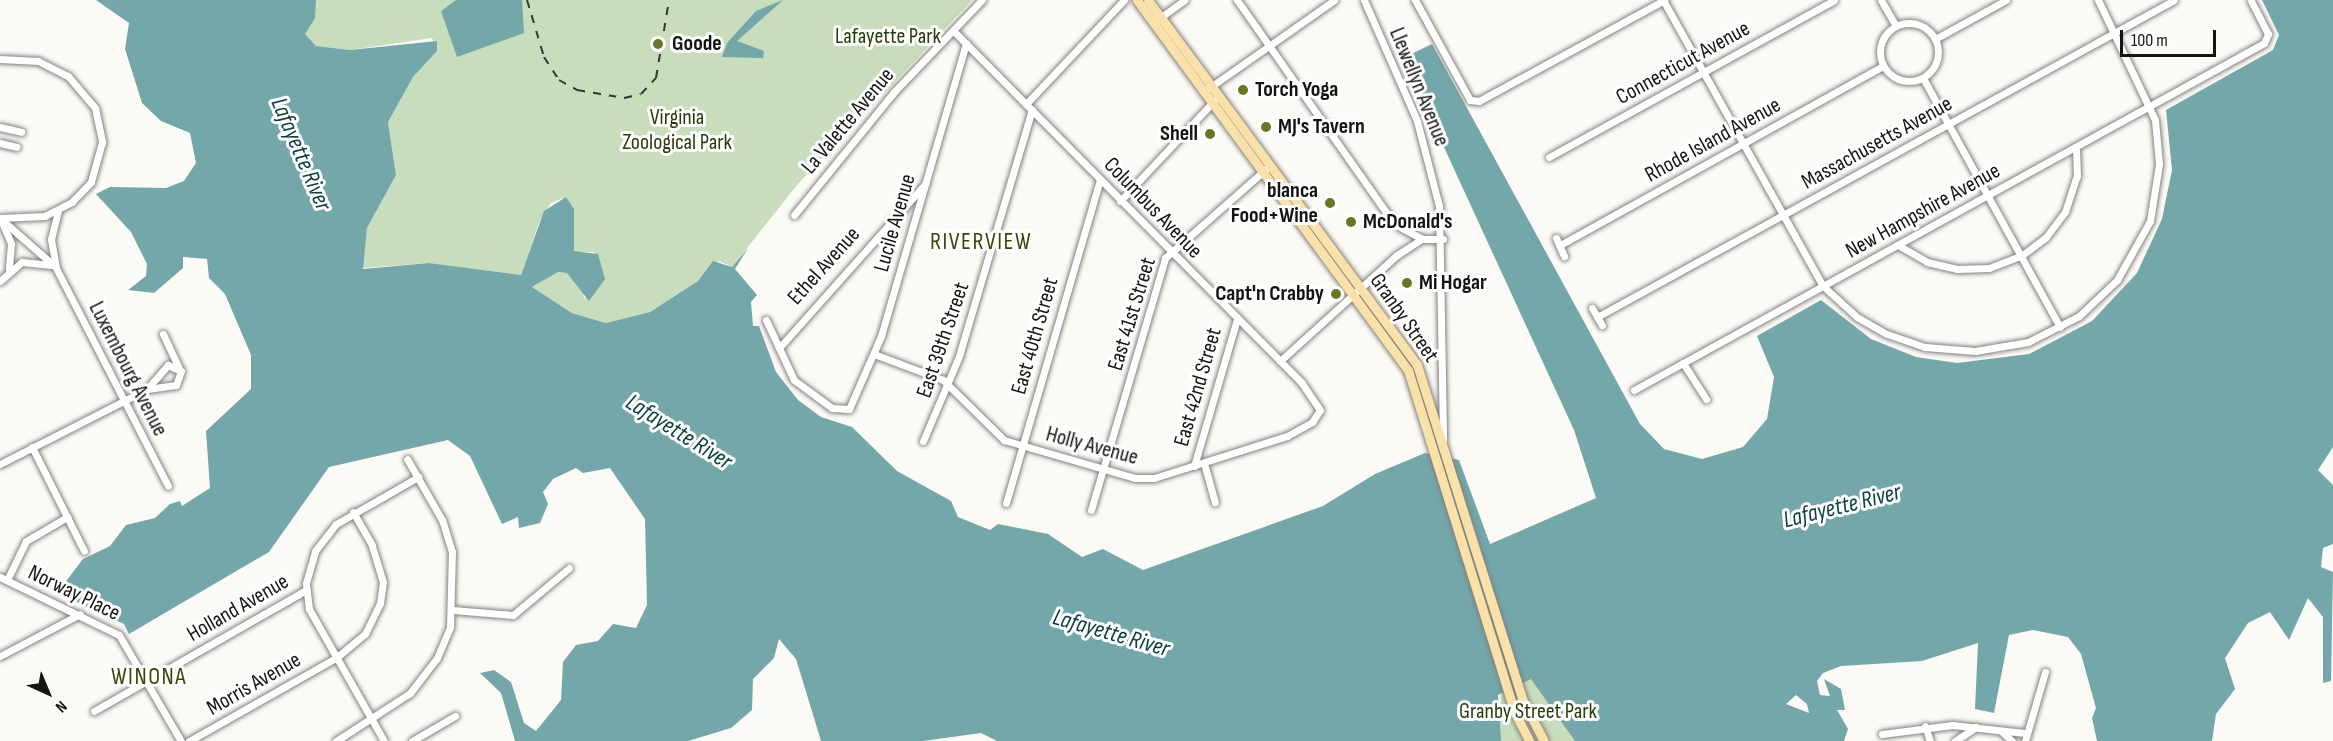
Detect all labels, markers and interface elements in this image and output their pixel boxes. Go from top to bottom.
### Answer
street label: Connecticut Avenue [1612,15,1754,111]
scale bar [2123,18,2219,56]
park label: Lafayette Park [835,24,941,50]
street label: Llewellyn Avenue [1383,24,1455,150]
text: 100 m [2131,30,2168,51]
place label: Goode [672,31,722,57]
marker: Goode [649,35,667,53]
street label: La Valette Avenue [796,63,900,179]
place label: Torch Yoga [1255,77,1338,103]
marker: Torch Yoga [1236,83,1250,97]
street label: Massachusetts Avenue [1797,91,1957,195]
street label: Rhode Island Avenue [1641,92,1785,188]
water label: Lafayette River [264,93,338,215]
park label: Virginia Zoological Park [622,104,732,156]
place label: MJ's Tavern [1278,114,1365,140]
marker: MJ's Tavern [1259,120,1273,134]
place label: Shell [1160,121,1198,147]
marker: Shell [1203,127,1217,141]
street label: Columbus Avenue [1098,152,1208,264]
street label: New Hampshire Avenue [1841,158,2005,264]
street label: Lucile Avenue [868,171,922,275]
place label: blanca Food+Wine [1231,177,1318,228]
marker: blanca Food+Wine [1323,196,1337,210]
place label: McDonald's [1363,209,1452,235]
marker: McDonald's [1344,215,1358,229]
street label: Ethel Avenue [782,222,866,310]
district label: RIVERVIEW [930,228,1032,256]
street label: East 41st Street [1102,254,1162,374]
street label: Granby Street [1364,269,1444,367]
place label: Mi Hogar [1419,270,1487,296]
street label: East 40th Street [1006,275,1064,397]
marker: Mi Hogar [1400,276,1414,290]
street label: East 39th Street [911,279,975,401]
place label: Capt'n Crabby [1215,281,1324,307]
marker: Capt'n Crabby [1329,287,1343,301]
street label: Luxembourg Avenue [83,297,173,441]
street label: East 42nd Street [1168,325,1228,449]
water label: Lafayette River [621,388,737,476]
street label: Holly Avenue [1043,421,1141,471]
water label: Lafayette River [1780,478,1904,534]
street label: Norway Place [24,559,124,627]
street label: Holland Avenue [183,568,293,648]
water label: Lafayette River [1049,603,1173,663]
street label: Morris Avenue [202,647,306,721]
north arrow [18,663,78,723]
district label: WINONA [111,663,187,691]
text: N [51,697,71,716]
park label: Granby Street Park [1459,699,1597,725]

